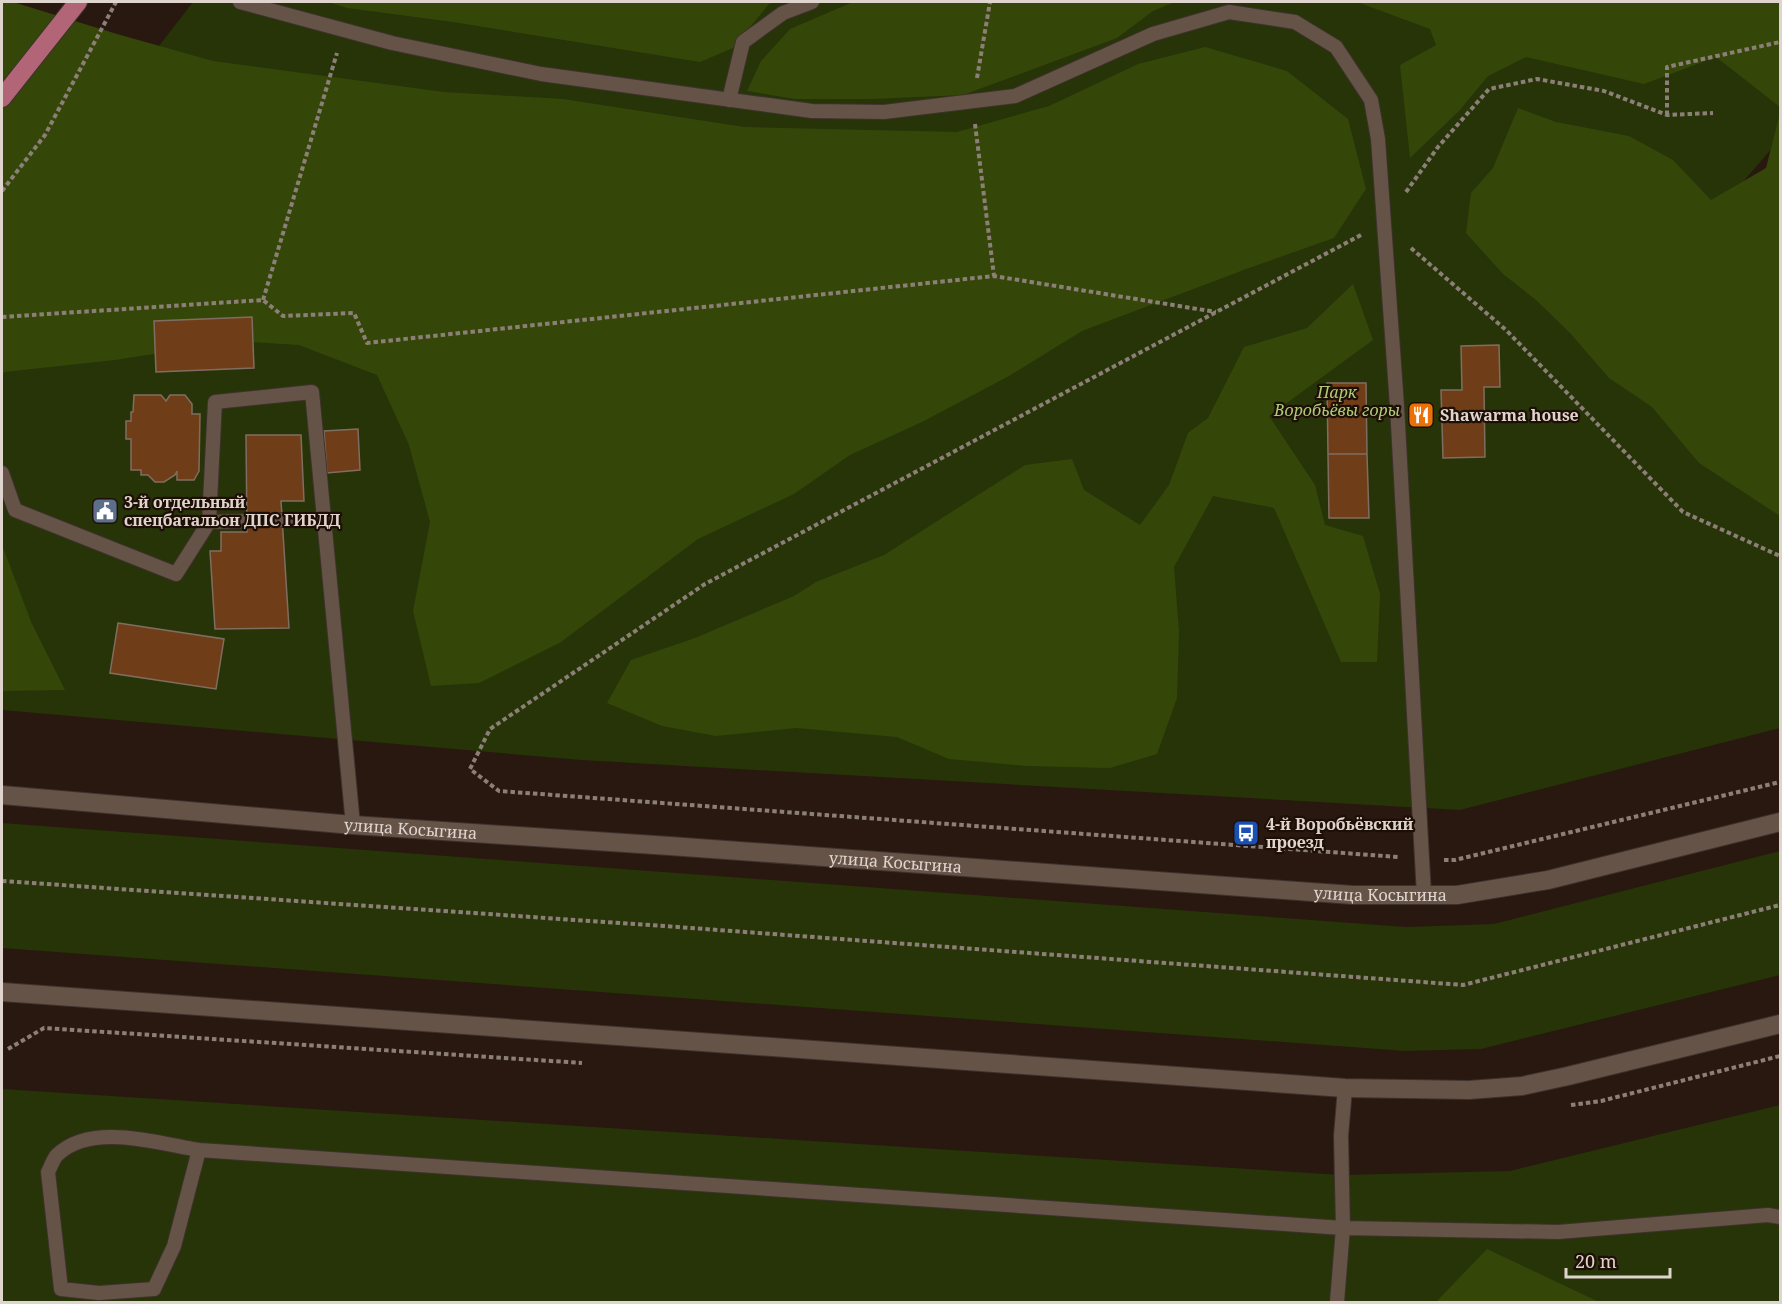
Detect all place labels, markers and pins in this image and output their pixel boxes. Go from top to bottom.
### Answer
restaurant icon: Shawarma house [1406,400,1436,430]
place label: Shawarma house [1440,404,1579,426]
place label: 3-й отдельный спецбатальон ДПС ГИБДД [124,491,341,531]
public building icon: 3-й отдельный спецбатальон ДПС ГИБДД [90,496,120,526]
place label: 4-й Воробьёвский проезд [1266,813,1414,853]
bus stop icon: 4-й Воробьёвский проезд [1231,818,1261,848]

